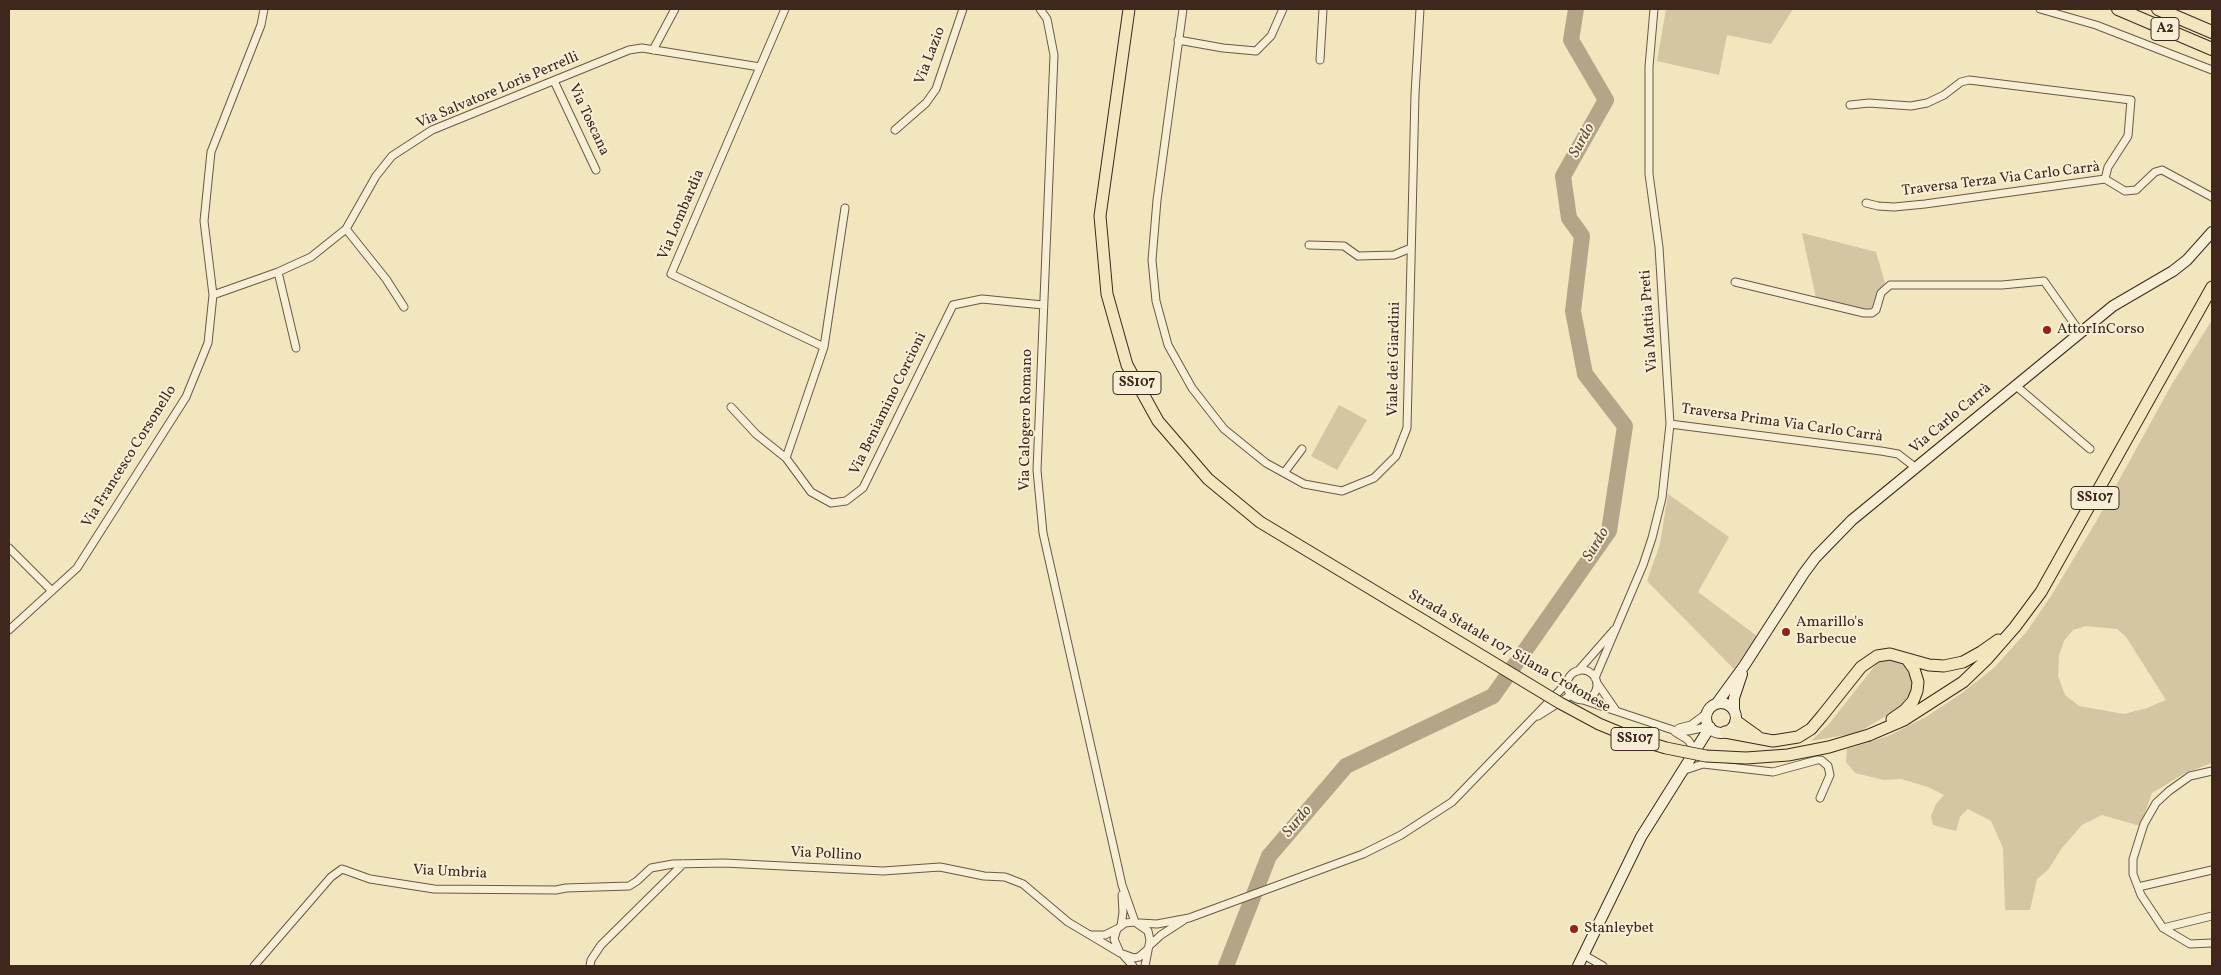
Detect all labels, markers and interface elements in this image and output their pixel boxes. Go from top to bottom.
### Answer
road number: A2 [2151,18,2179,40]
street label: Via Lazio [912,25,950,87]
street label: Via Salvatore Loris Perrelli [414,49,582,133]
street label: Via Toscana [564,81,612,159]
water label: Surdo [1566,121,1600,161]
street label: Traversa Terza Via Carlo Carrà [1901,159,2101,201]
street label: Via Lombardia [655,167,709,263]
street label: Via Mattia Preti [1637,269,1663,373]
street label: Viale dei Giardini [1385,301,1405,417]
place label: AttorInCorso [2057,321,2145,339]
marker: AttorInCorso [2041,324,2053,336]
street label: Via Beniamino Corcioni [847,330,931,478]
street label: Via Calogero Romano [1017,349,1037,491]
road number: SS107 [1113,372,1161,394]
street label: Via Carlo Carrà [1907,380,1995,458]
street label: Via Francesco Corsonello [79,382,181,532]
street label: Traversa Prima Via Carlo Carrà [1680,401,1884,447]
road number: SS107 [2071,486,2119,509]
water label: Surdo [1580,525,1614,565]
street label: Strada Statale 107 Silana Crotonese [1405,587,1613,717]
place label: Amarillo's Barbecue [1796,614,1864,649]
marker: Amarillo's Barbecue [1780,626,1792,638]
road number: SS107 [1611,728,1659,751]
water label: Surdo [1279,802,1317,842]
street label: Via Pollino [790,844,862,866]
street label: Via Umbria [412,862,488,884]
place label: Stanleybet [1584,920,1654,938]
marker: Stanleybet [1568,923,1580,935]

